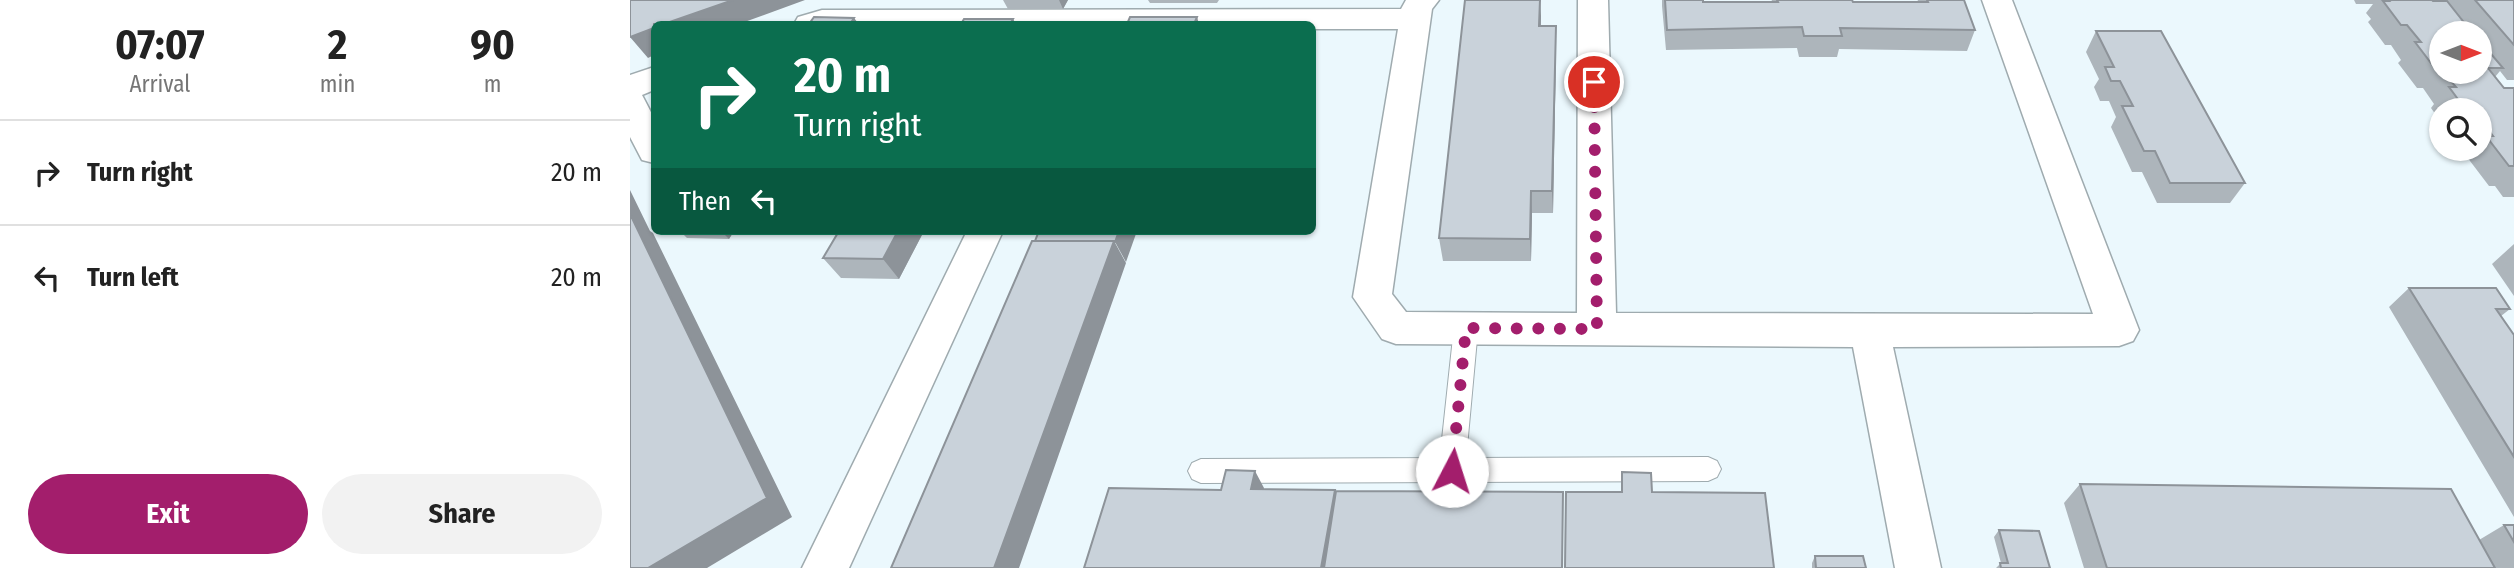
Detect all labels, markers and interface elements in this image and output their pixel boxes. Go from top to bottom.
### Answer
text: 07:07 [115,20,205,70]
text: 2 [328,20,347,70]
text: 90 [470,20,515,70]
north arrow [2429,21,2492,84]
map controls [2429,21,2492,161]
text: 20 m [794,46,891,105]
icon: right [679,49,770,140]
pin [1564,52,1624,112]
icon: arrive [1575,63,1613,101]
text: Arrival [129,70,190,98]
text: min [320,70,355,98]
text: m [484,70,502,98]
button: search [2429,98,2492,161]
text: Turn right [794,106,921,144]
icon: right [28,154,66,192]
text: Turn right [87,157,193,188]
text: 20 m [551,157,602,188]
icon: left [745,182,783,220]
text: Then [679,186,731,217]
icon: left [28,259,66,297]
text: Turn left [87,262,179,293]
text: 20 m [551,262,602,293]
position arrow [1415,434,1489,508]
button: Exit [28,474,308,554]
button: Share [322,474,602,554]

